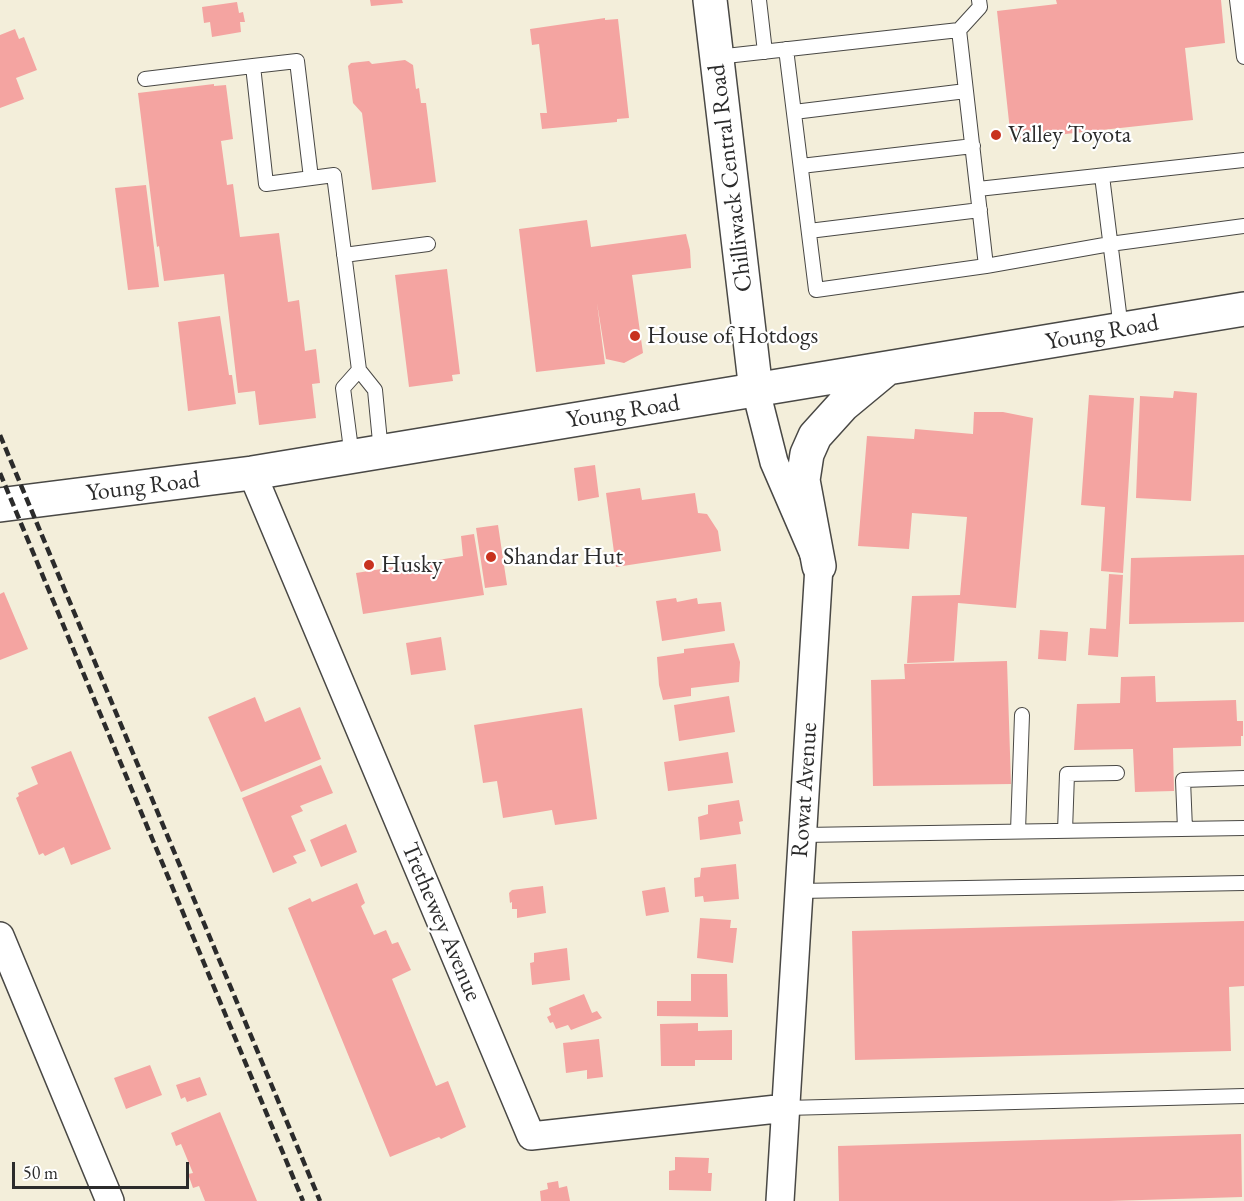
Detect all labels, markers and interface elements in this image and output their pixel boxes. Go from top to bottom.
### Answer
street label: Chilliwack Central Road [703,63,759,293]
place label: Valley Toyota [1008,121,1131,149]
marker: Valley Toyota [989,128,1003,142]
street label: Young Road [1043,309,1161,357]
place label: House of Hotdogs [647,322,818,350]
marker: House of Hotdogs [628,329,642,343]
street label: Young Road [564,389,682,435]
street label: Young Road [85,466,201,508]
place label: Shandar Hut [503,543,623,571]
marker: Shandar Hut [484,550,498,564]
place label: Husky [381,551,443,579]
marker: Husky [362,558,376,572]
street label: Rowat Avenue [786,721,824,859]
street label: Trethewey Avenue [395,838,487,1006]
scale bar [15,1150,192,1188]
text: 50 m [23,1161,58,1184]

